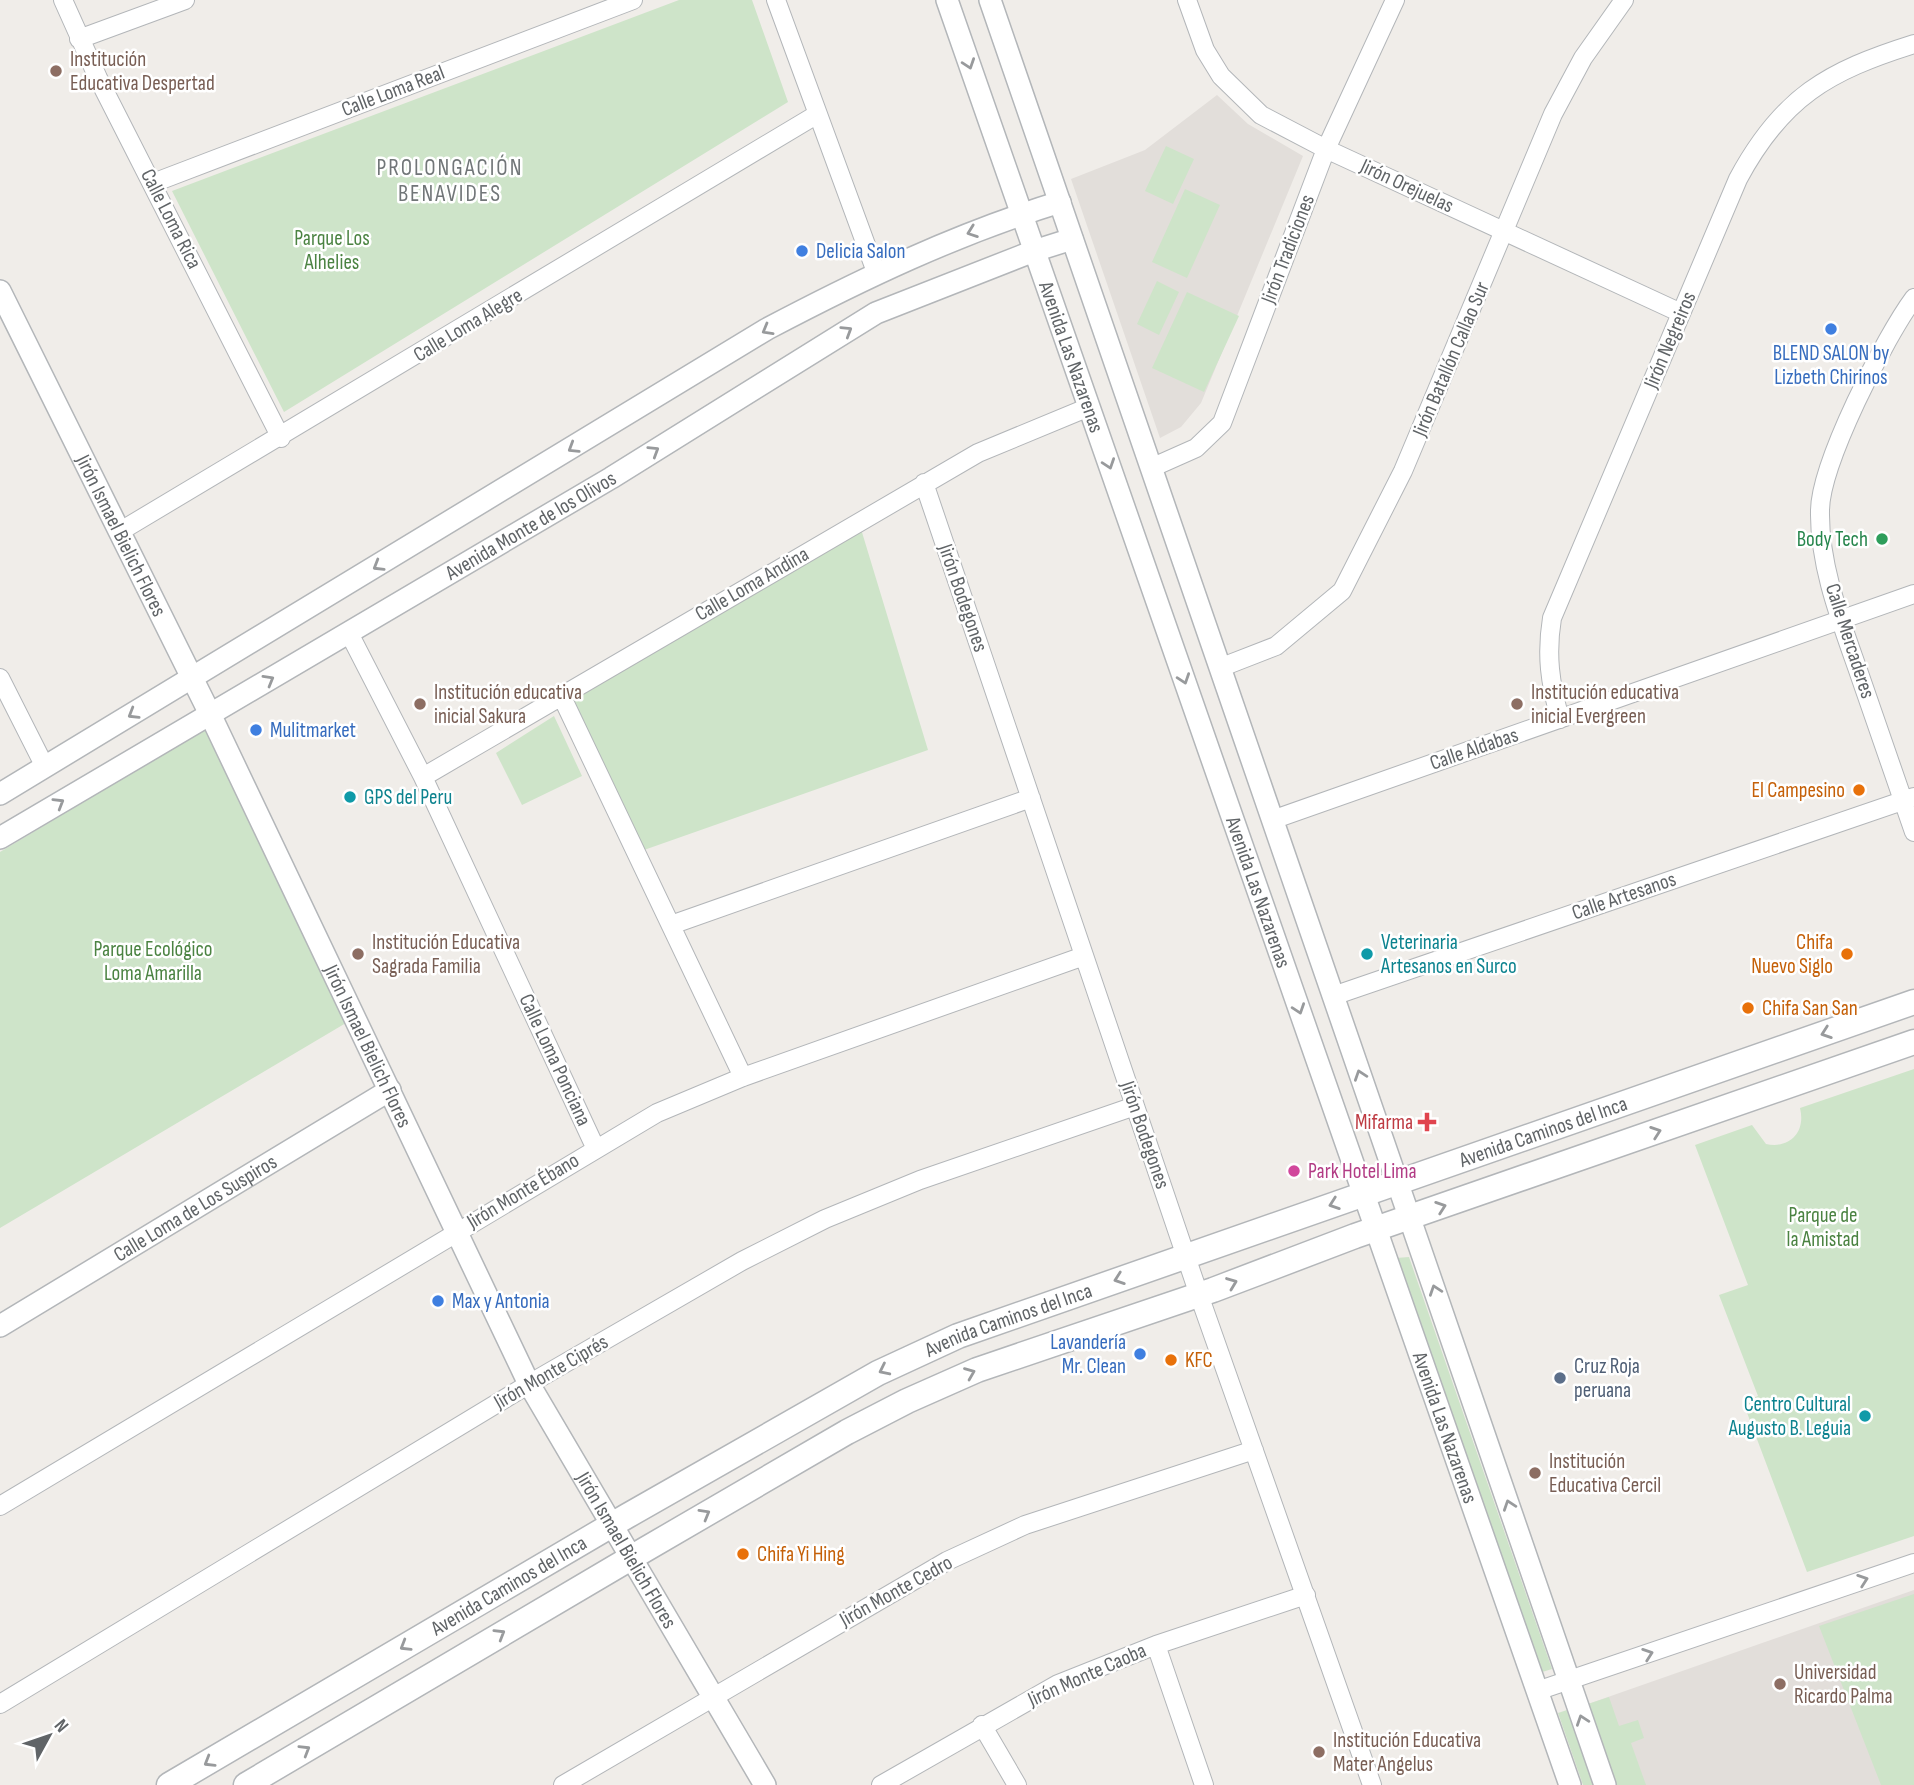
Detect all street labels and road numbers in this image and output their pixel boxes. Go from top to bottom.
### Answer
street label: Calle Loma Real [338,60,448,122]
street label: Jirón Orejuelas [1356,153,1458,218]
street label: Calle Loma Rica [135,165,207,273]
street label: Jirón Tradiciones [1255,191,1320,308]
street label: Avenida Las Nazarenas [1033,277,1109,436]
street label: Jirón Batallón Callao Sur [1407,278,1495,441]
street label: Calle Loma Alegre [409,283,527,367]
street label: Jirón Negreiros [1638,288,1702,393]
street label: Jirón Ismael Bielich Flores [70,450,172,620]
street label: Avenida Monte de los Olivos [440,465,620,586]
street label: Jirón Bodegones [933,540,993,655]
street label: Calle Loma Andina [691,541,813,627]
street label: Calle Mercaderes [1820,580,1880,702]
street label: Calle Aldabas [1427,722,1521,776]
street label: Avenida Las Nazarenas [1220,812,1296,971]
street label: Calle Artesanos [1569,866,1679,926]
street label: Jirón Ismael Bielich Flores [318,960,417,1131]
street label: Calle Loma Ponciana [514,990,596,1130]
street label: Jirón Bodegones [1115,1077,1175,1192]
street label: Avenida Caminos del Inca [1455,1091,1630,1173]
street label: Jirón Monte Ébano [462,1148,584,1235]
street label: Calle Loma de Los Suspiros [109,1149,281,1267]
street label: Avenida Caminos del Inca [920,1278,1095,1363]
street label: Jirón Monte Ciprés [489,1329,613,1415]
street label: Avenida Las Nazarenas [1407,1348,1483,1506]
street label: Jirón Ismael Bielich Flores [571,1467,682,1633]
street label: Avenida Caminos del Inca [426,1530,591,1641]
street label: Jirón Monte Cedro [834,1550,957,1633]
street label: Jirón Monte Caoba [1023,1638,1150,1713]

